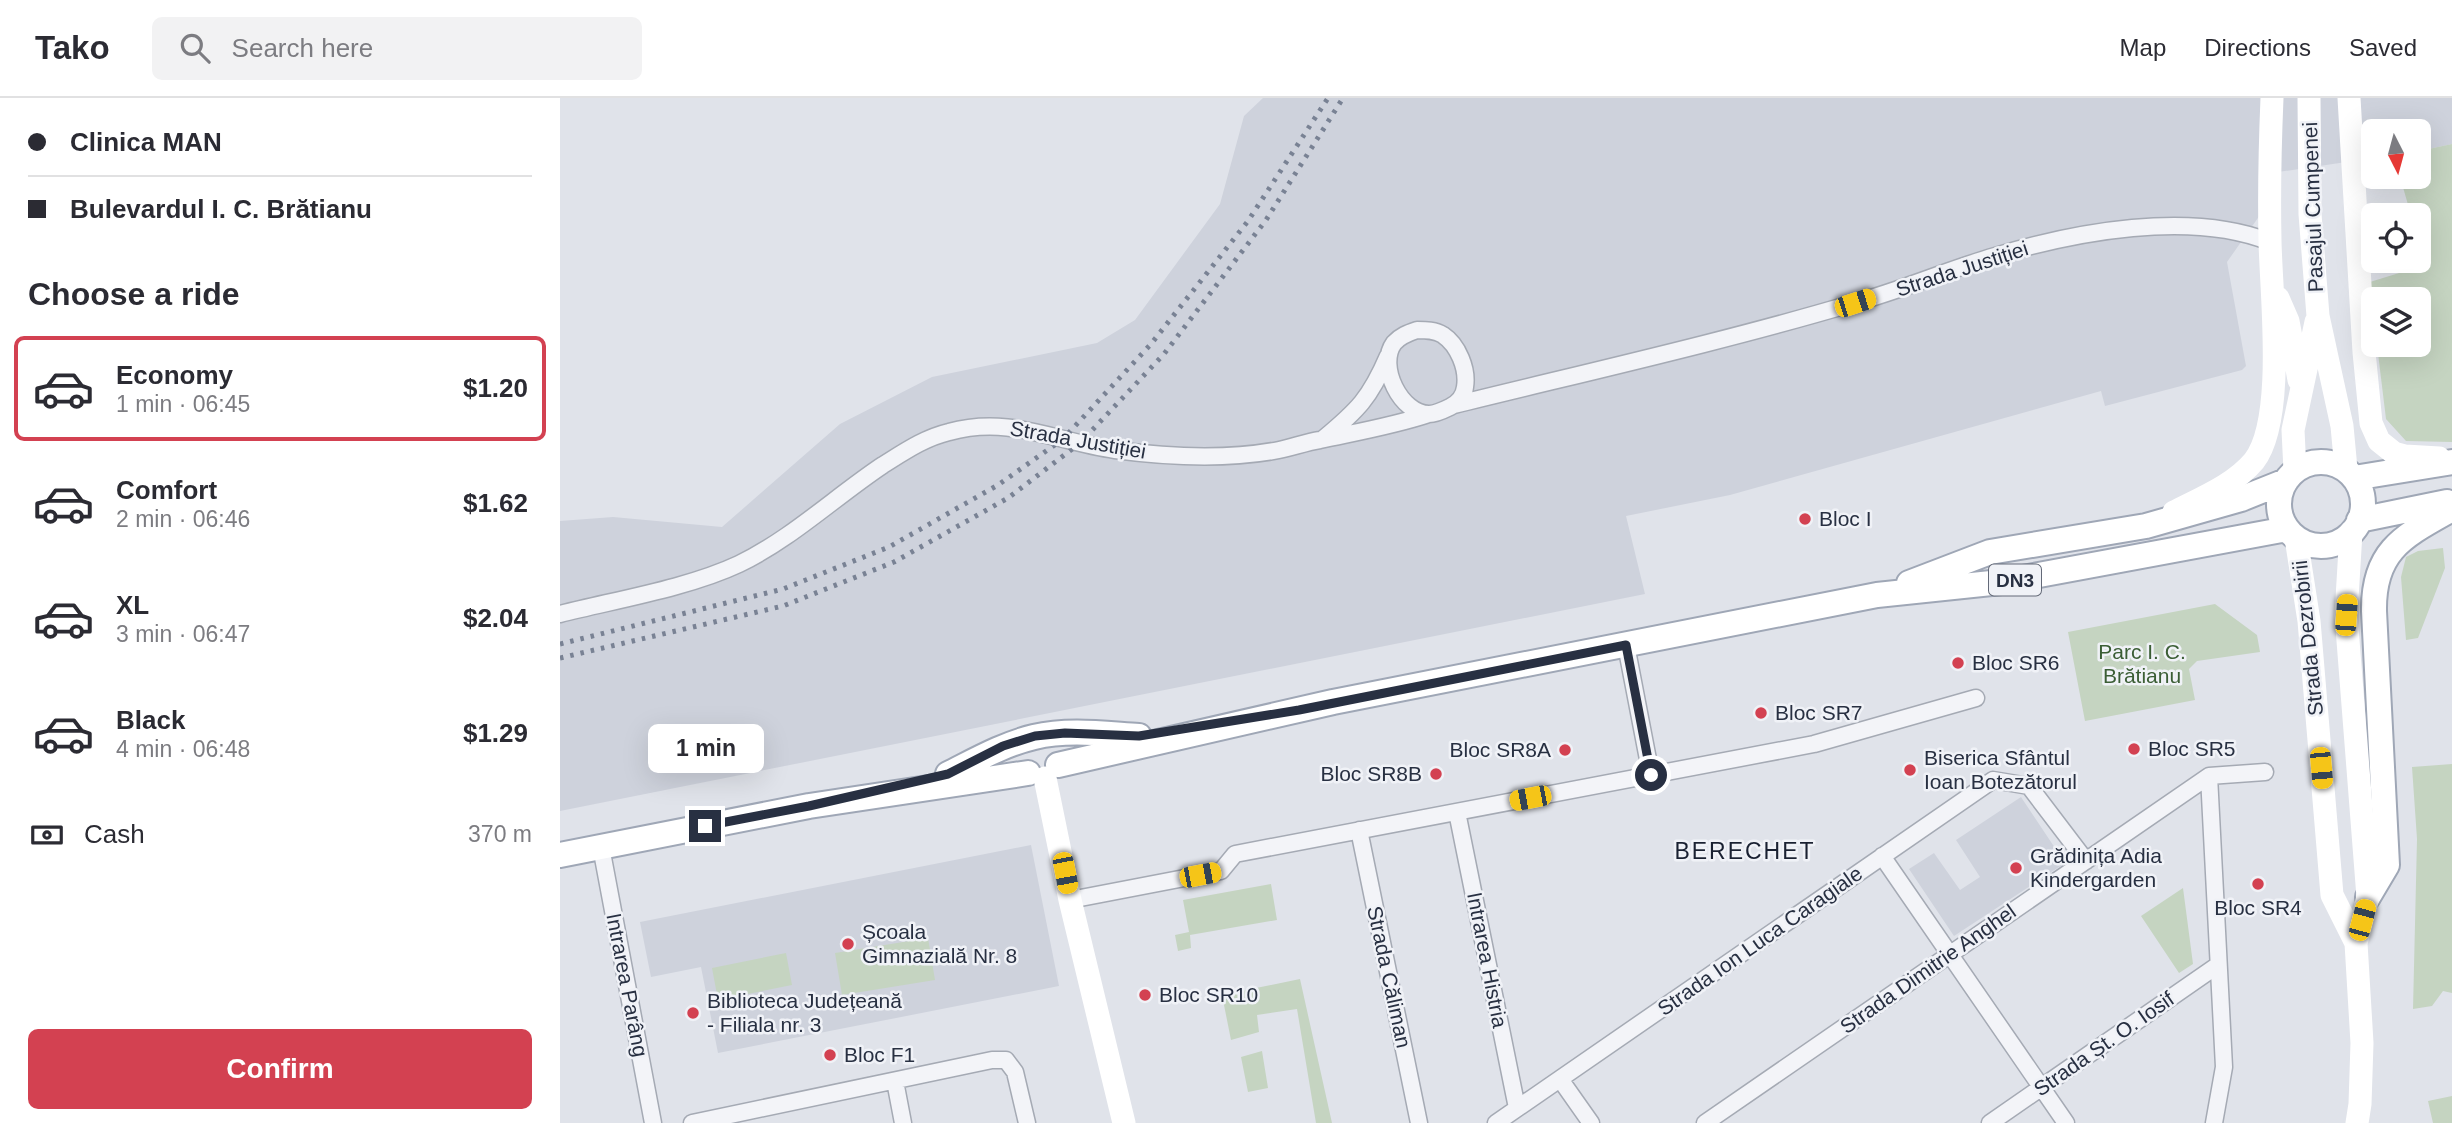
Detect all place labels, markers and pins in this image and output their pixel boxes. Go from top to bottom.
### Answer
place label: Bloc I [1819,507,1872,530]
marker: Bloc I [1797,511,1813,527]
place label: Bloc SR6 [1972,651,2060,674]
marker: Bloc SR6 [1950,655,1966,671]
place label: Bloc SR7 [1775,701,1863,724]
marker: Bloc SR7 [1753,705,1769,721]
place label: Bloc SR5 [2148,737,2236,760]
place label: Bloc SR8A [1449,738,1551,761]
marker: Bloc SR5 [2126,741,2142,757]
marker: Bloc SR8A [1557,742,1573,758]
place label: Biserica Sfântul Ioan Botezătorul [1924,746,2077,793]
place label: Bloc SR8B [1320,762,1422,785]
marker: Biserica Sfântul Ioan Botezătorul [1902,762,1918,778]
marker: Bloc SR8B [1428,766,1444,782]
place label: Grădinița Adia Kindergarden [2030,844,2162,891]
marker: Grădinița Adia Kindergarden [2008,860,2024,876]
marker: Bloc SR4 [2250,876,2266,892]
place label: Bloc SR4 [2214,896,2302,919]
place label: Școala Gimnazială Nr. 8 [862,920,1017,967]
marker: Școala Gimnazială Nr. 8 [840,936,856,952]
place label: Bloc SR10 [1159,983,1258,1006]
marker: Bloc SR10 [1137,987,1153,1003]
place label: Biblioteca Județeană - Filiala nr. 3 [707,989,902,1036]
marker: Biblioteca Județeană - Filiala nr. 3 [685,1005,701,1021]
place label: Bloc F1 [844,1043,915,1066]
marker: Bloc F1 [822,1047,838,1063]

